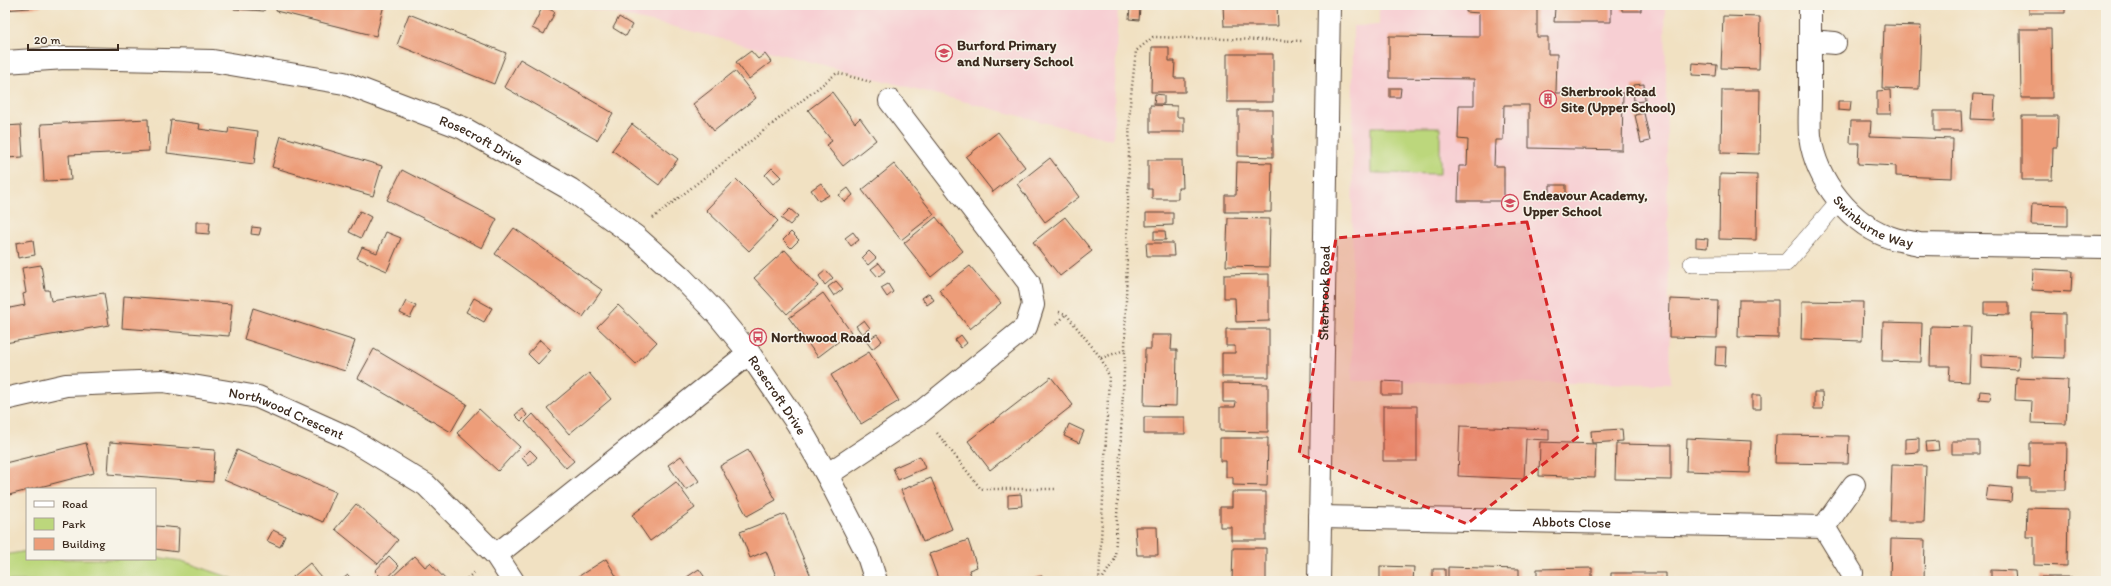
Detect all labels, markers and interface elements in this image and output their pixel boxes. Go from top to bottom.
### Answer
scale bar [28,26,118,52]
text: 20 m [34,33,61,47]
place label: Burford Primary and Nursery School [957,37,1074,70]
school or university icon: Burford Primary and Nursery School [934,43,954,63]
place label: Sherbrook Road Site (Upper School) [1561,83,1676,116]
building icon: Sherbrook Road Site (Upper School) [1538,89,1558,109]
street label: Rosecroft Drive [437,111,527,169]
place label: Endeavour Academy, Upper School [1523,187,1648,220]
street label: Swinburne Way [1830,192,1915,251]
school or university icon: Endeavour Academy, Upper School [1500,193,1520,213]
street label: Sherbrook Road [1315,245,1333,341]
bus stop icon: Northwood Road [748,327,768,347]
place label: Northwood Road [771,329,871,346]
street label: Rosecroft Drive [745,352,811,438]
street label: Northwood Crescent [227,384,347,443]
legend [26,488,156,560]
text: Road [62,497,88,511]
street label: Abbots Close [1533,513,1612,531]
text: Park [62,517,86,531]
text: Building [62,537,106,551]

